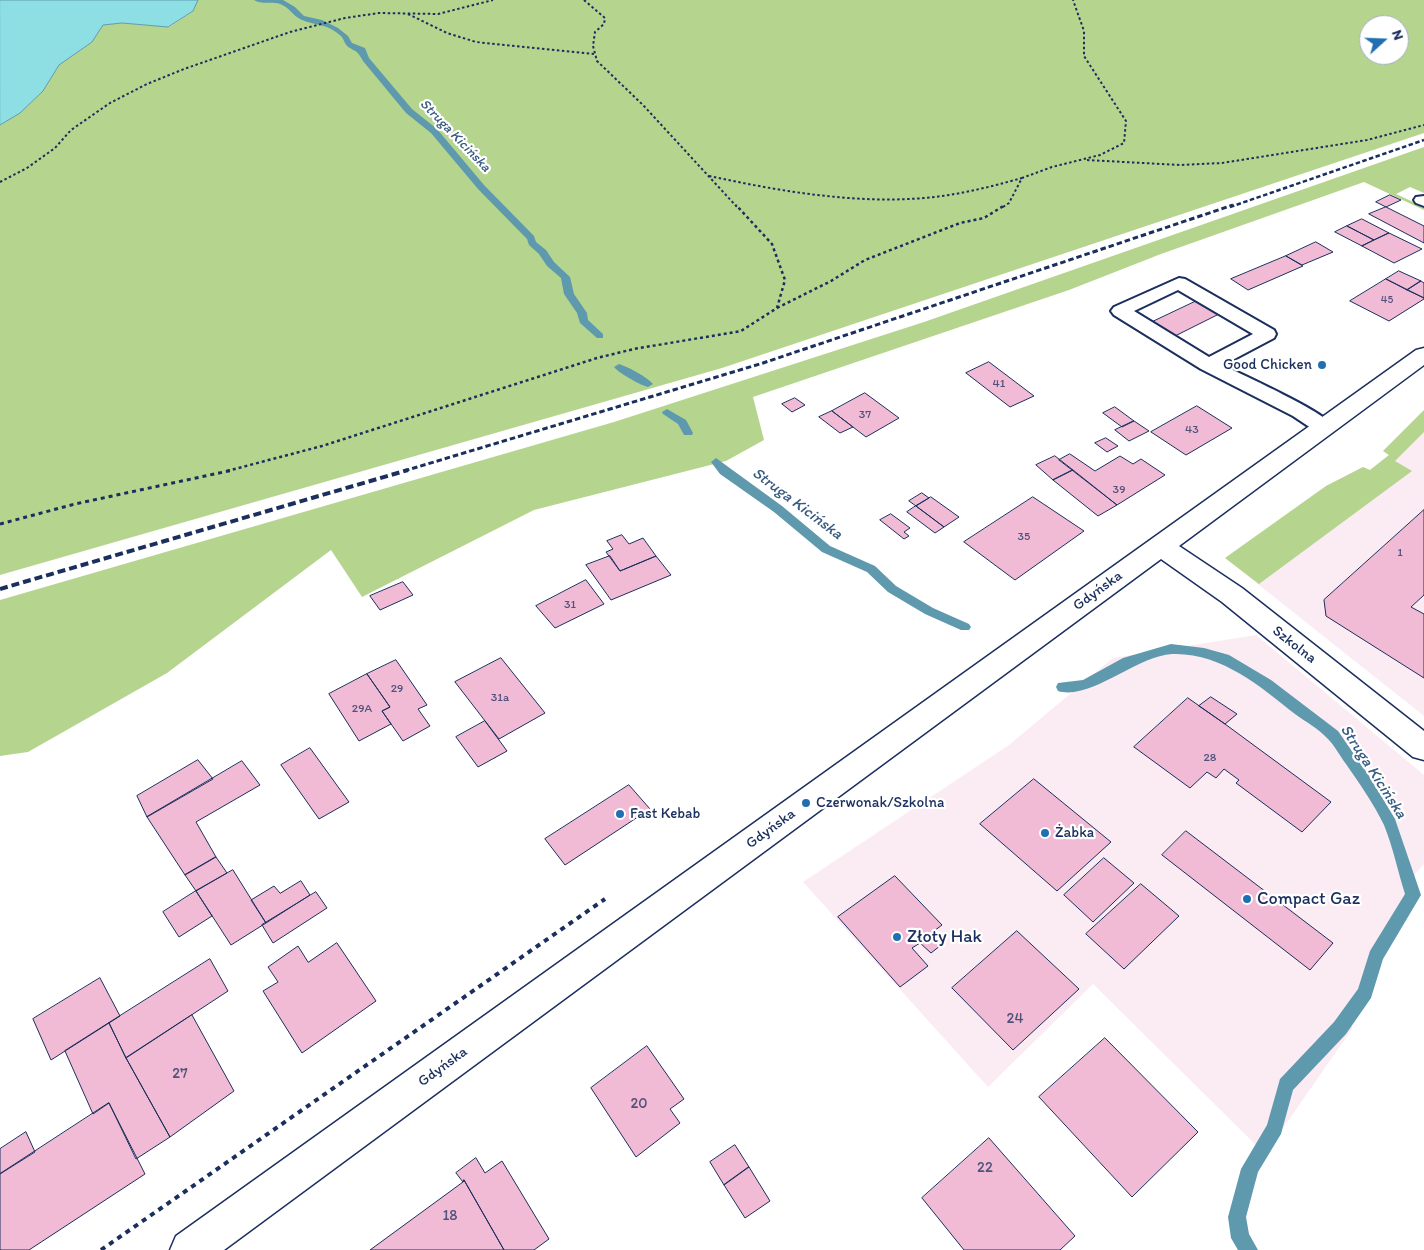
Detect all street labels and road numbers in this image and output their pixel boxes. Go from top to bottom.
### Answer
street label: Gdyńska [1070,567,1126,615]
street label: Szkolna [1268,622,1320,668]
street label: Gdyńska [743,805,799,853]
street label: Gdyńska [415,1043,471,1091]

